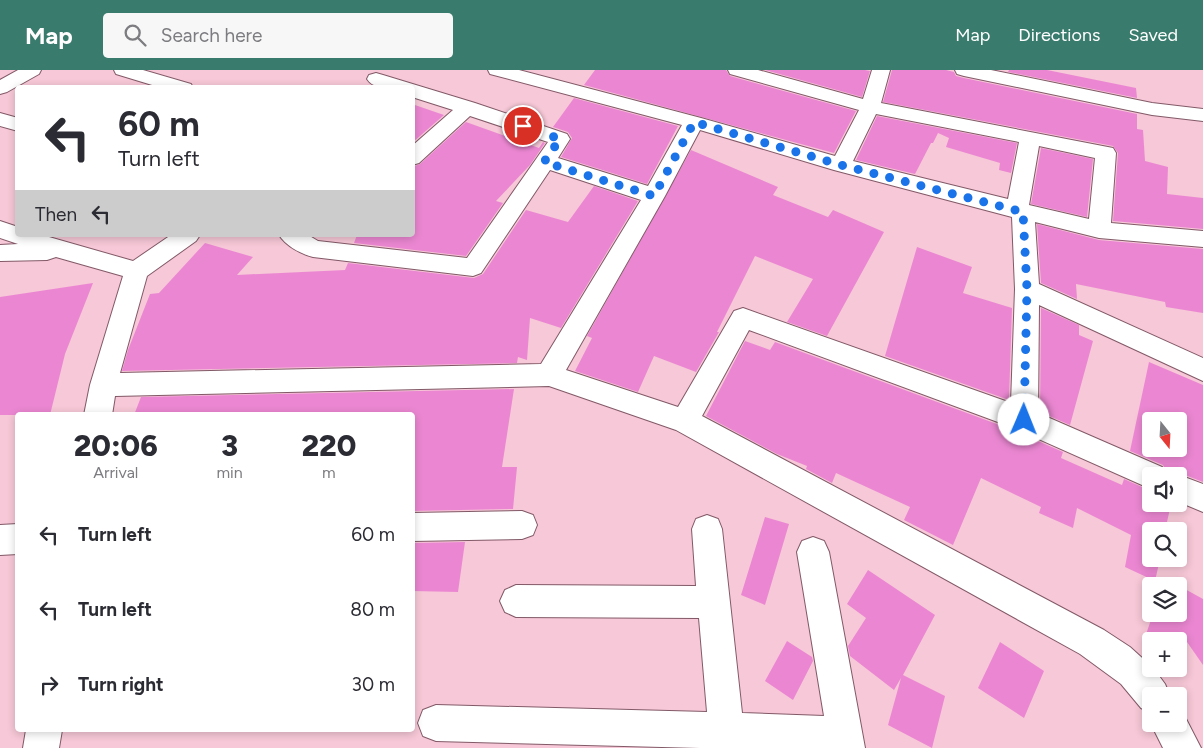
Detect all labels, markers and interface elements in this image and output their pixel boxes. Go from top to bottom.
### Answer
search box [103,13,453,58]
text: Map [25,21,73,50]
icon: search [121,21,149,49]
text: Search here [161,24,262,47]
text: Map [955,24,990,46]
text: Directions [1018,24,1100,46]
text: Saved [1128,24,1178,46]
text: 60 m [118,103,200,145]
icon: left [35,105,100,170]
pin [502,105,544,147]
icon: arrive [509,112,537,140]
text: Turn left [118,145,200,172]
icon: left [87,200,115,228]
text: Then [35,203,77,226]
position arrow [997,393,1049,445]
north arrow [1142,412,1188,458]
map controls [1142,412,1187,732]
text: 20:06 [74,427,158,464]
text: 3 [221,427,238,464]
text: 220 [301,427,356,464]
text: Arrival [93,463,138,482]
text: min [216,463,243,482]
text: m [322,463,336,482]
button: sound [1142,467,1187,512]
icon: left [35,521,63,549]
button: search [1142,522,1187,567]
text: Turn left [78,523,152,546]
text: 60 m [351,523,395,546]
button: layers [1142,577,1187,622]
icon: left [35,596,63,624]
text: Turn left [78,598,152,621]
text: 80 m [350,598,395,621]
button: + [1142,632,1187,677]
icon: right [35,671,63,699]
text: Turn right [78,673,164,696]
text: 30 m [352,673,395,696]
button: − [1142,687,1187,732]

